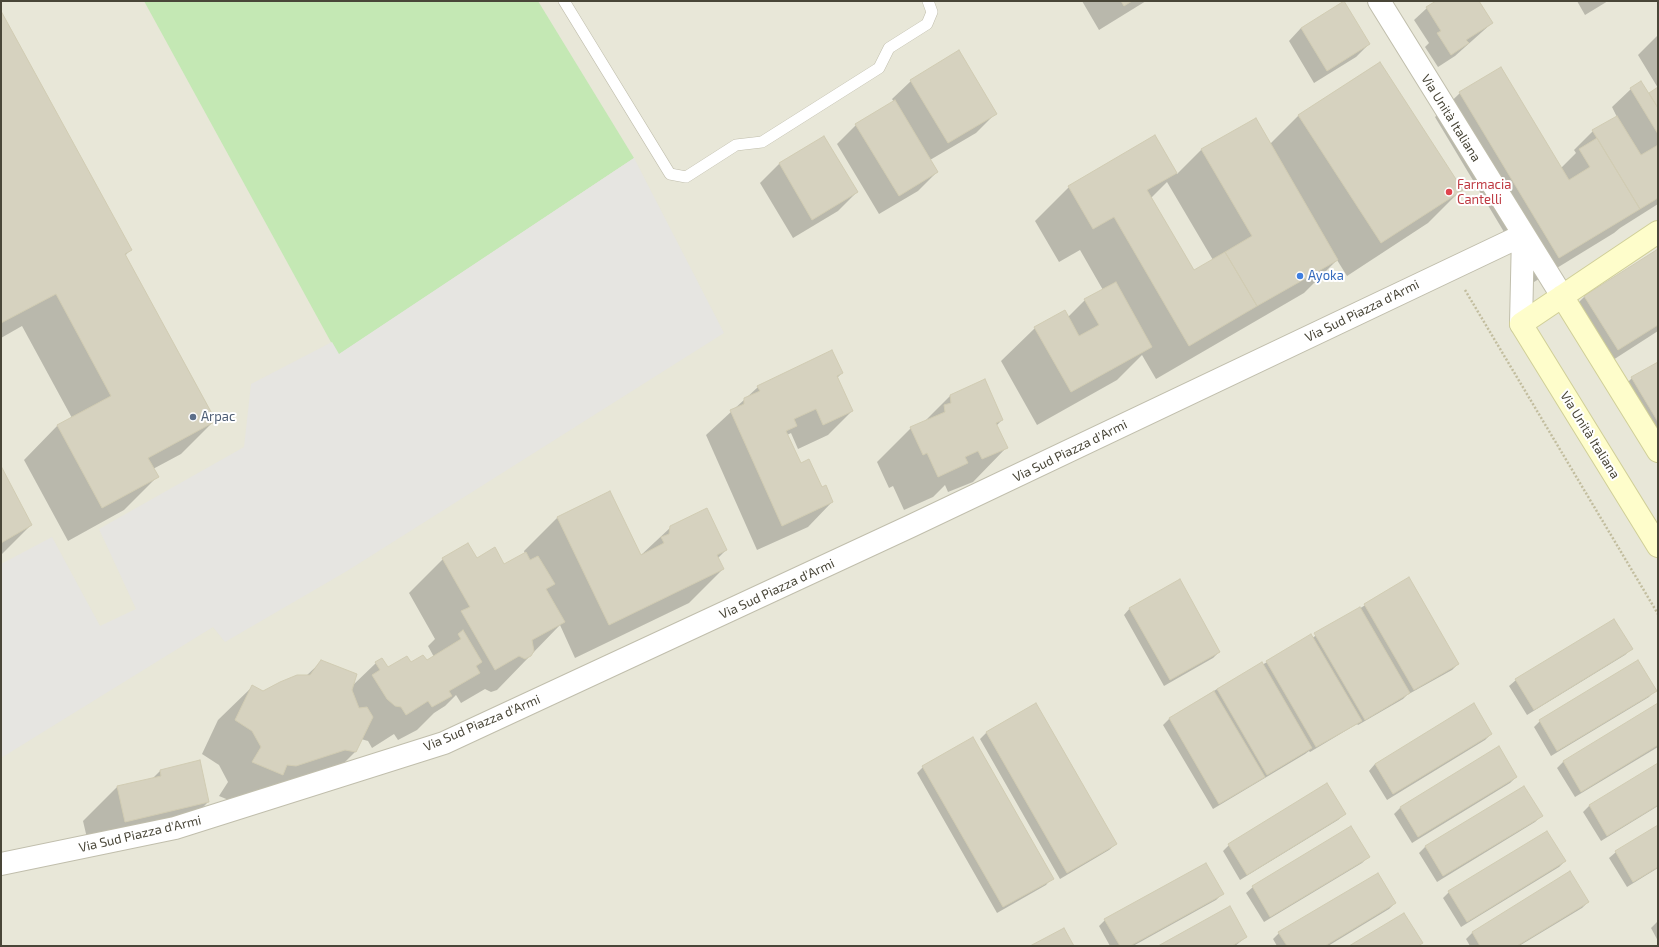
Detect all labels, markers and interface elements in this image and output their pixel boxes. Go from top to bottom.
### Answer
street label: Via Unità Italiana [1418,71,1484,165]
place label: Farmacia Cantelli [1457,177,1511,208]
marker: Farmacia Cantelli [1444,187,1454,197]
place label: Ayoka [1308,268,1344,284]
marker: Ayoka [1295,271,1305,281]
street label: Via Sud Piazza d'Armi [1302,277,1422,345]
street label: Via Unità Italiana [1557,388,1623,482]
place label: Arpac [201,409,235,425]
marker: Arpac [188,412,198,422]
street label: Via Sud Piazza d'Armi [1010,417,1130,485]
street label: Via Sud Piazza d'Armi [717,555,837,623]
street label: Via Sud Piazza d'Armi [421,691,543,755]
street label: Via Sud Piazza d'Armi [77,812,203,856]

